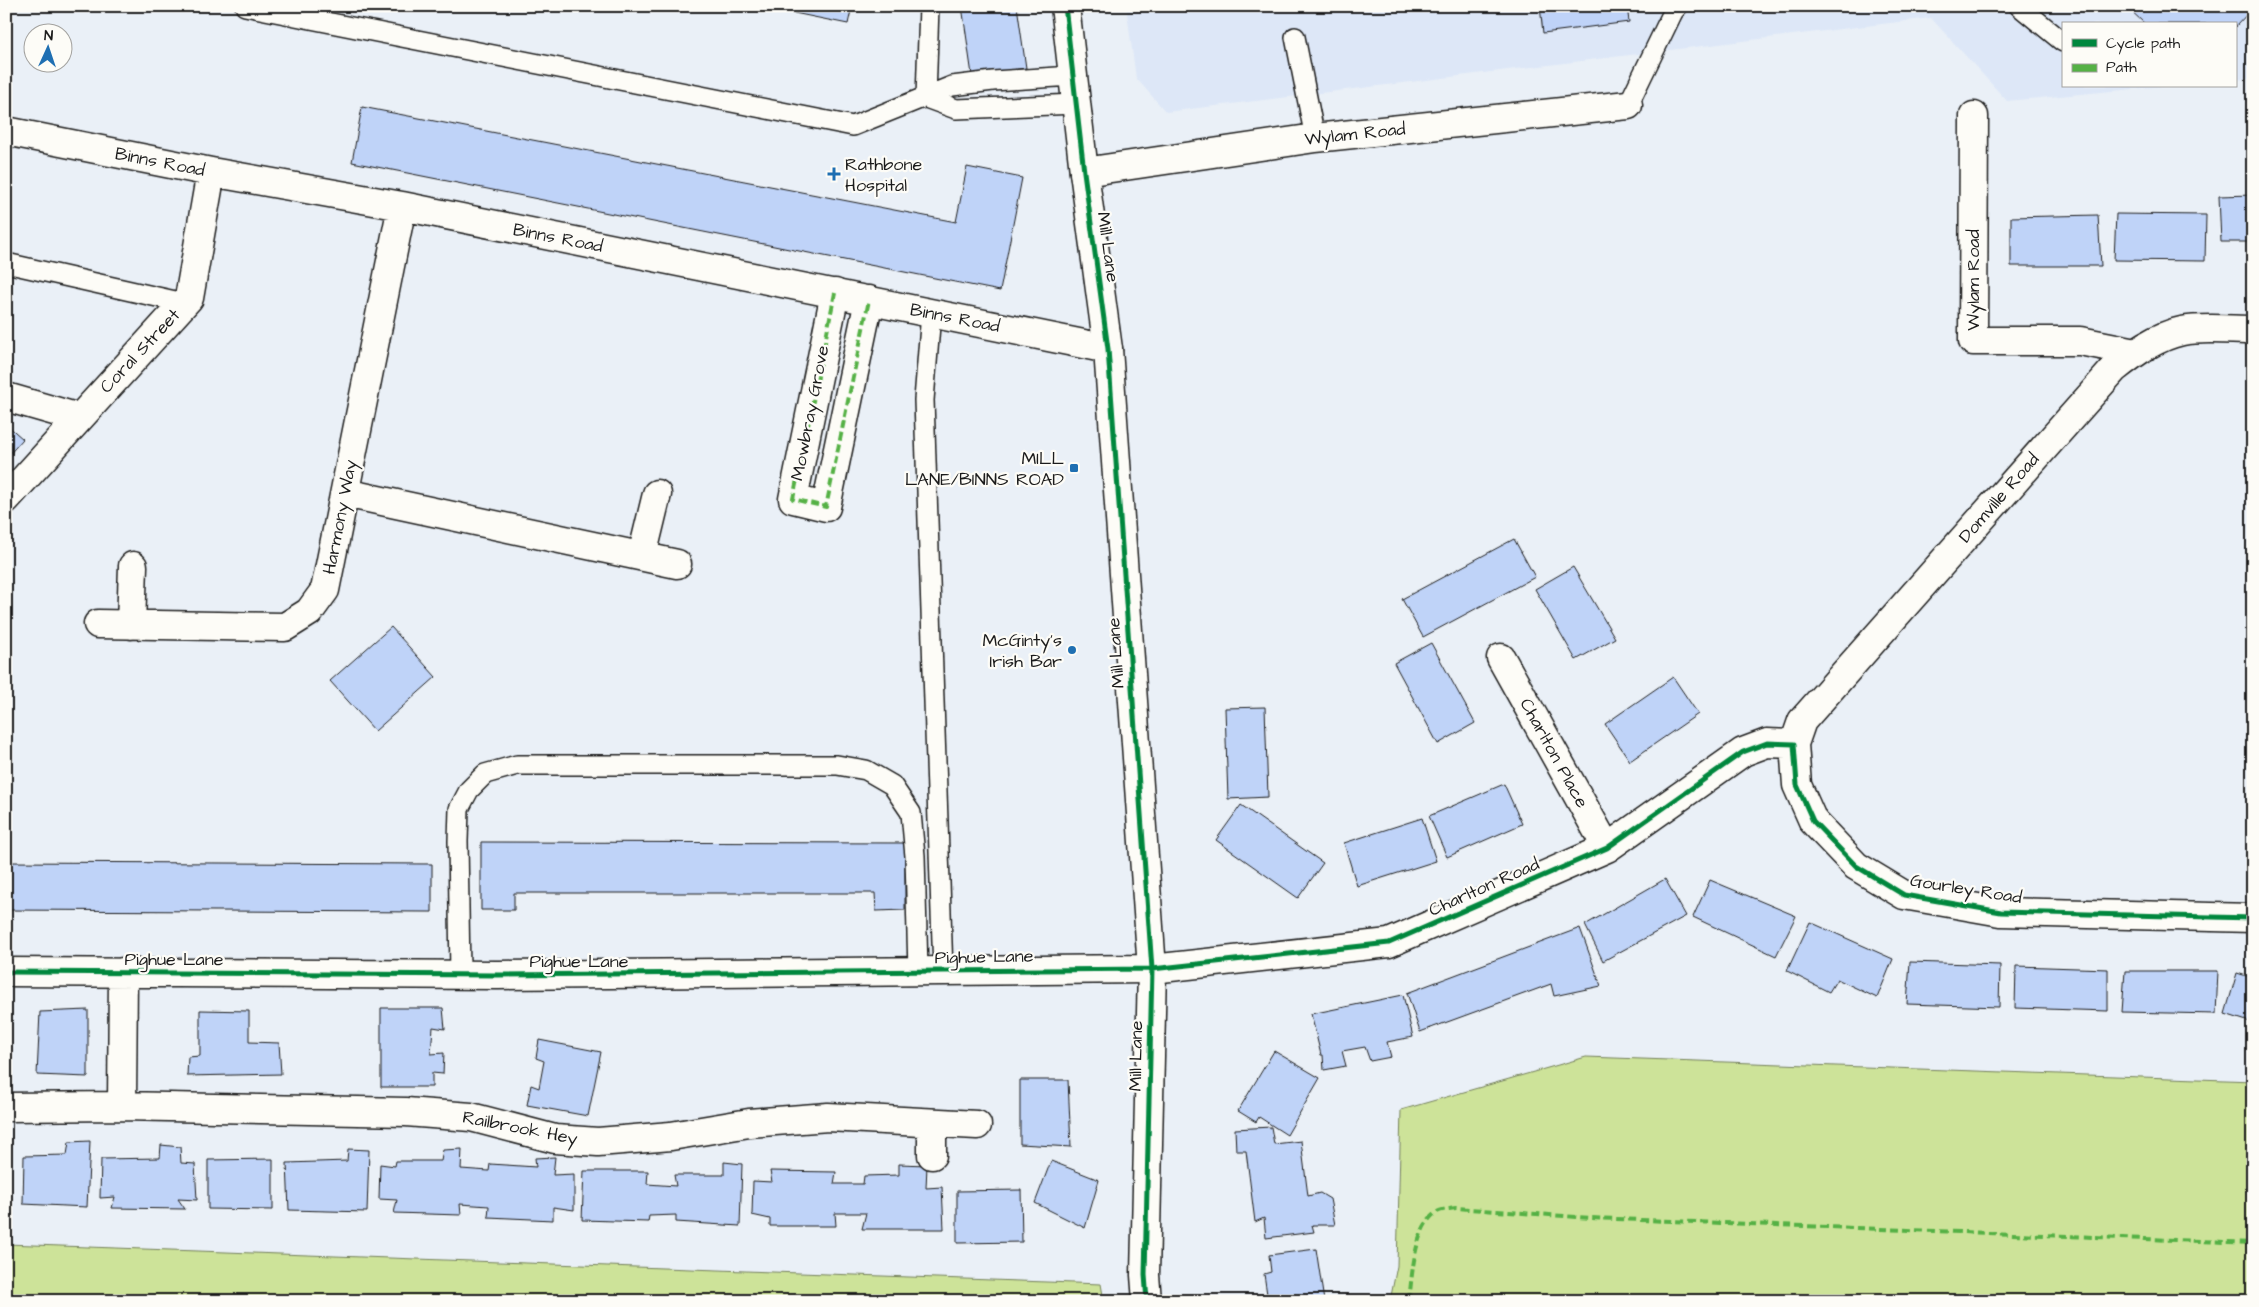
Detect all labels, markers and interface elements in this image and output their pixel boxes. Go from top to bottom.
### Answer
north arrow [22,22,72,72]
legend [2062,22,2236,88]
text: N [44,26,54,46]
text: Cycle path [2106,33,2181,55]
text: Path [2106,57,2137,78]
street label: Wylam Road [1303,116,1407,153]
street label: Binns Road [113,141,207,183]
place label: Rathbone Hospital [845,152,922,198]
marker: Rathbone Hospital [827,167,841,181]
street label: Mill Lane [1091,210,1125,284]
street label: Binns Road [511,217,605,259]
street label: Wylam Road [1961,229,1987,331]
street label: Binns Road [908,297,1002,339]
street label: Coral Street [94,303,186,399]
street label: Mowbray Grove [785,343,836,483]
place label: MILL LANE/BINNS ROAD [905,446,1065,492]
street label: Domville Road [1953,448,2045,548]
street label: Harmony Way [317,457,364,577]
marker: MILL LANE/BINNS ROAD [1068,462,1080,474]
street label: Mill Lane [1101,617,1131,689]
place label: McGinty's Irish Bar [982,628,1062,674]
marker: McGinty's Irish Bar [1066,644,1078,656]
street label: Charlton Place [1514,694,1595,813]
street label: Charlton Road [1425,851,1543,923]
street label: Gourley Road [1908,868,2024,911]
street label: Pighue Lane [934,944,1034,971]
street label: Pighue Lane [125,947,224,973]
street label: Pighue Lane [530,949,629,975]
street label: Mill Lane [1123,1020,1149,1092]
street label: Railbrook Hey [460,1105,580,1152]

